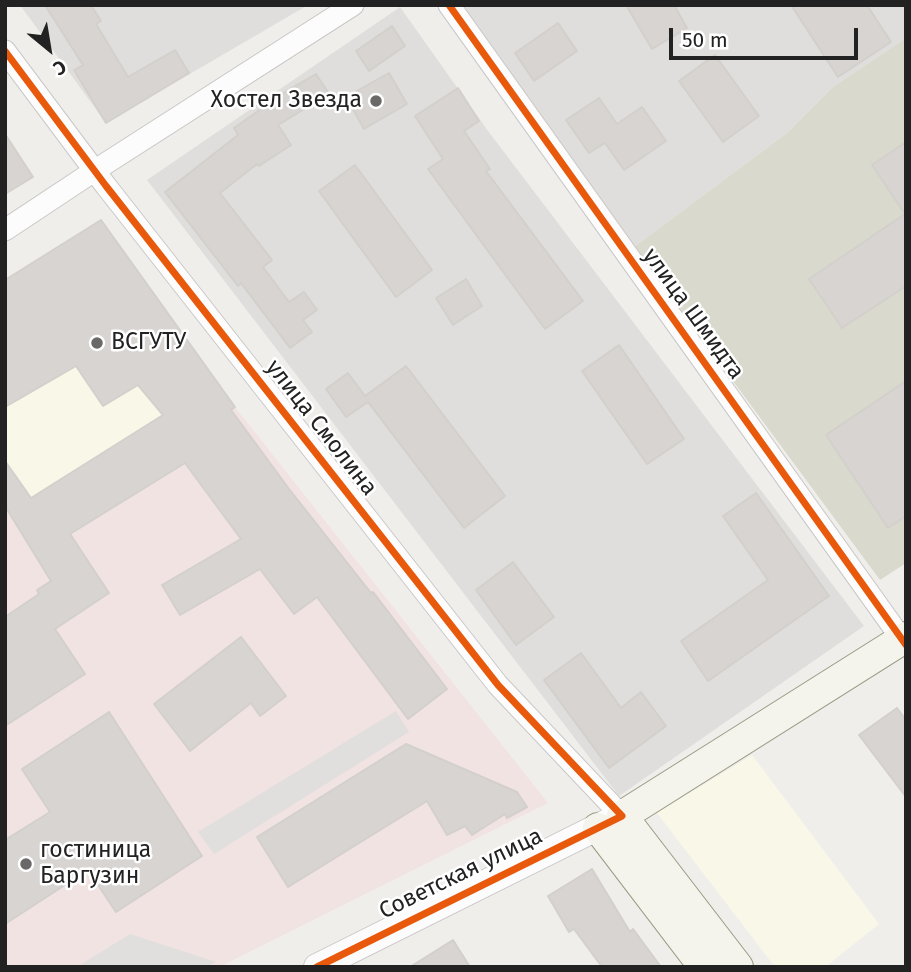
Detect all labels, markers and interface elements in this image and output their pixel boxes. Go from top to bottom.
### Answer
north arrow [14,14,84,84]
scale bar [673,14,862,58]
text: 50 m [682,27,728,53]
text: С [49,55,70,80]
place label: Хостел Звезда [211,87,362,115]
marker: Хостел Звезда [368,93,384,109]
street label: улица Шмидта [636,243,750,385]
place label: ВСГУТУ [111,329,186,357]
marker: ВСГУТУ [89,335,105,351]
street label: улица Смолина [259,355,383,501]
street label: Советская улица [375,822,547,926]
place label: гостиница Баргузин [40,837,151,891]
marker: гостиница Баргузин [18,856,34,872]

